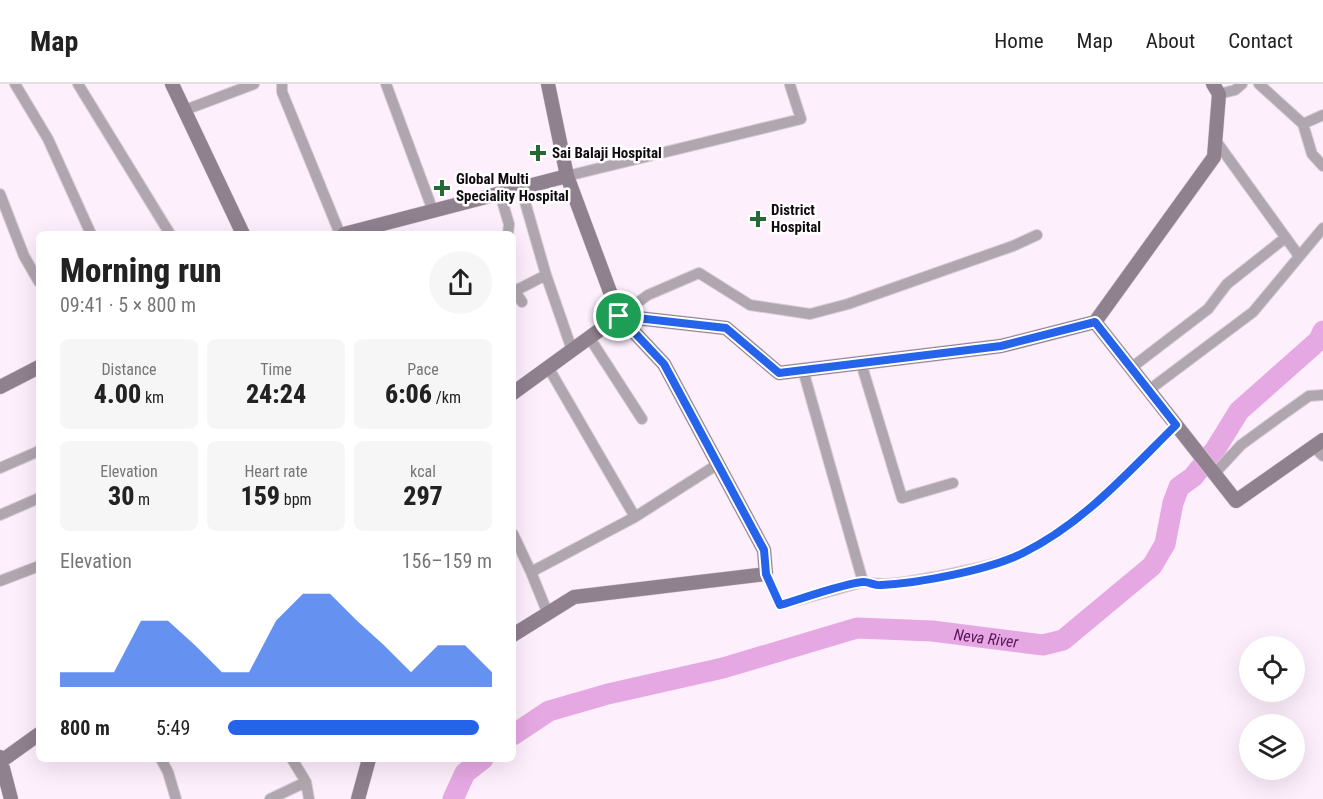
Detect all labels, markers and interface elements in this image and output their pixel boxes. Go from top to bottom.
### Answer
text: Map [30,25,78,58]
text: Home [994,29,1044,53]
text: Map [1077,29,1113,53]
text: About [1146,29,1195,53]
text: Contact [1228,29,1293,53]
marker: Sai Balaji Hospital [529,144,547,162]
place label: Sai Balaji Hospital [552,144,662,162]
place label: Global Multi Speciality Hospital [456,170,569,205]
marker: Global Multi Speciality Hospital [433,179,451,197]
place label: District Hospital [771,201,821,236]
marker: District Hospital [749,210,767,228]
text: Morning run [60,251,222,290]
button: share [429,251,492,314]
pin [593,290,644,341]
text: 09:41 · 5 × 800 m [60,293,196,317]
icon: arrive [602,299,635,332]
text: Distance [101,360,157,379]
text: Time [260,360,292,379]
text: Pace [407,360,439,379]
text: 4.00 [94,379,141,409]
text: 24:24 [246,379,306,409]
text: 6:06 [385,379,432,409]
text: km [141,388,164,407]
text: /km [432,388,461,407]
text: Elevation [100,462,158,481]
text: Heart rate [244,462,308,481]
text: kcal [410,462,436,481]
text: 30 [108,481,134,511]
text: 159 [240,481,280,511]
text: 297 [403,481,443,511]
text: m [134,490,150,509]
text: bpm [280,490,312,509]
text: Elevation [60,549,132,573]
text: 156–159 m [402,549,492,573]
water label: Neva River [953,624,1021,651]
map controls [1239,636,1305,780]
button: locate [1239,636,1305,702]
button: layers [1239,714,1305,780]
text: 800 m [60,716,110,740]
text: 5:49 [156,716,190,740]

